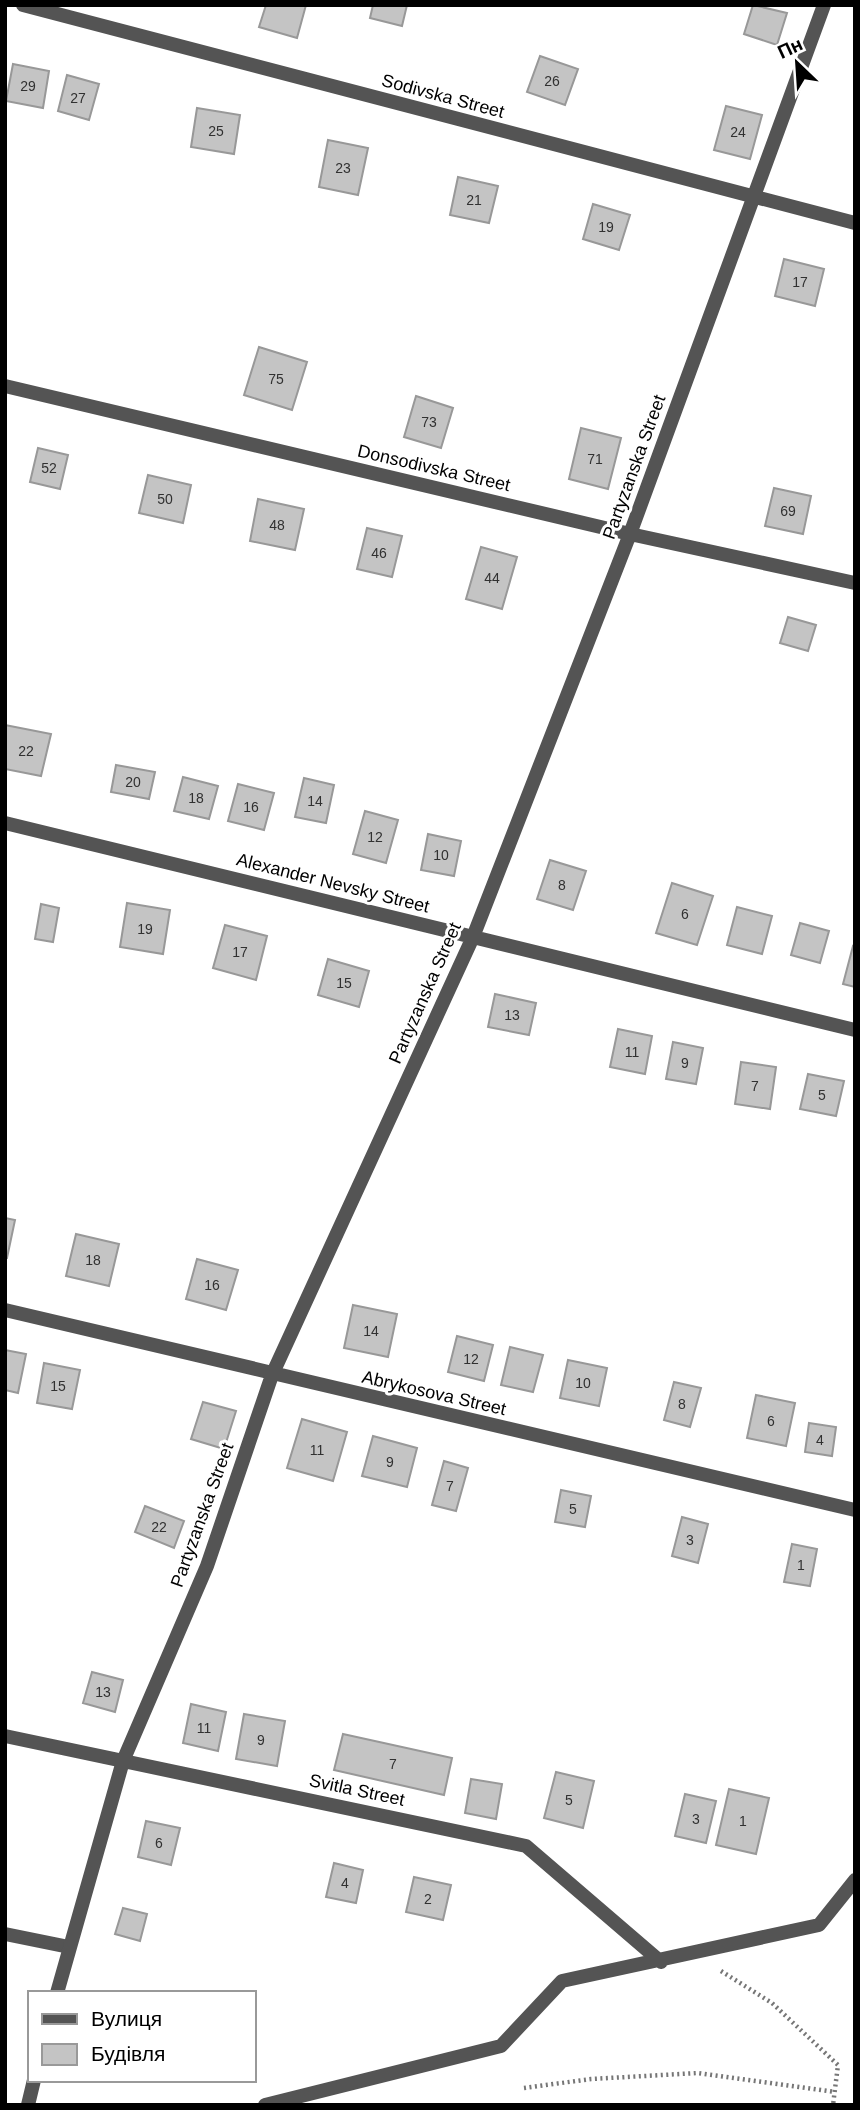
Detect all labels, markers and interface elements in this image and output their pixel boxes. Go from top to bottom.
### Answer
north arrow [762,28,832,98]
text: Пн [774,33,806,63]
street label: Sodivska Street [380,70,506,122]
house number: 26 [544,73,560,89]
house number: 29 [20,78,36,94]
house number: 27 [70,90,86,106]
house number: 25 [208,123,224,139]
house number: 24 [730,124,746,140]
house number: 23 [335,160,351,176]
house number: 21 [466,192,482,208]
house number: 19 [598,219,614,235]
house number: 17 [792,274,808,290]
house number: 75 [268,371,284,387]
street label: Partyzanska Street [599,392,669,542]
house number: 73 [421,414,437,430]
street label: Donsodivska Street [356,441,512,495]
house number: 71 [587,451,603,467]
house number: 52 [41,460,57,476]
house number: 50 [157,491,173,507]
house number: 69 [780,503,796,519]
house number: 48 [269,517,285,533]
house number: 46 [371,545,387,561]
house number: 44 [484,570,500,586]
house number: 22 [18,743,34,759]
house number: 20 [125,774,141,790]
house number: 18 [188,790,204,806]
house number: 14 [307,793,323,809]
house number: 16 [243,799,259,815]
house number: 12 [367,829,383,845]
house number: 10 [433,847,449,863]
street label: Alexander Nevsky Street [234,849,432,917]
house number: 8 [558,877,566,893]
house number: 6 [681,906,689,922]
street label: Partyzanska Street [385,919,465,1067]
house number: 19 [137,921,153,937]
house number: 17 [232,944,248,960]
house number: 15 [336,975,352,991]
house number: 13 [504,1007,520,1023]
house number: 11 [625,1044,639,1060]
house number: 9 [681,1055,689,1071]
house number: 7 [751,1078,759,1094]
house number: 5 [818,1087,826,1103]
house number: 18 [85,1252,101,1268]
house number: 16 [204,1277,220,1293]
house number: 14 [363,1323,379,1339]
house number: 12 [463,1351,479,1367]
street label: Abrykosova Street [360,1367,508,1419]
house number: 10 [575,1375,591,1391]
house number: 15 [50,1378,66,1394]
house number: 8 [678,1396,686,1412]
house number: 6 [767,1413,775,1429]
house number: 4 [816,1432,824,1448]
street label: Partyzanska Street [167,1440,237,1590]
house number: 11 [310,1442,324,1458]
house number: 9 [386,1454,394,1470]
house number: 7 [446,1478,454,1494]
house number: 5 [569,1501,577,1517]
house number: 22 [151,1519,167,1535]
house number: 3 [686,1532,694,1548]
house number: 1 [797,1557,805,1573]
house number: 13 [95,1684,111,1700]
house number: 11 [197,1720,211,1736]
house number: 9 [257,1732,265,1748]
house number: 7 [389,1756,397,1772]
street label: Svitla Street [307,1770,407,1810]
house number: 5 [565,1792,573,1808]
house number: 3 [692,1811,700,1827]
house number: 1 [739,1813,747,1829]
house number: 6 [155,1835,163,1851]
house number: 4 [341,1875,349,1891]
house number: 2 [424,1891,432,1907]
legend [28,1991,256,2082]
text: Вулиця [91,2007,162,2030]
text: Будівля [91,2042,165,2065]

